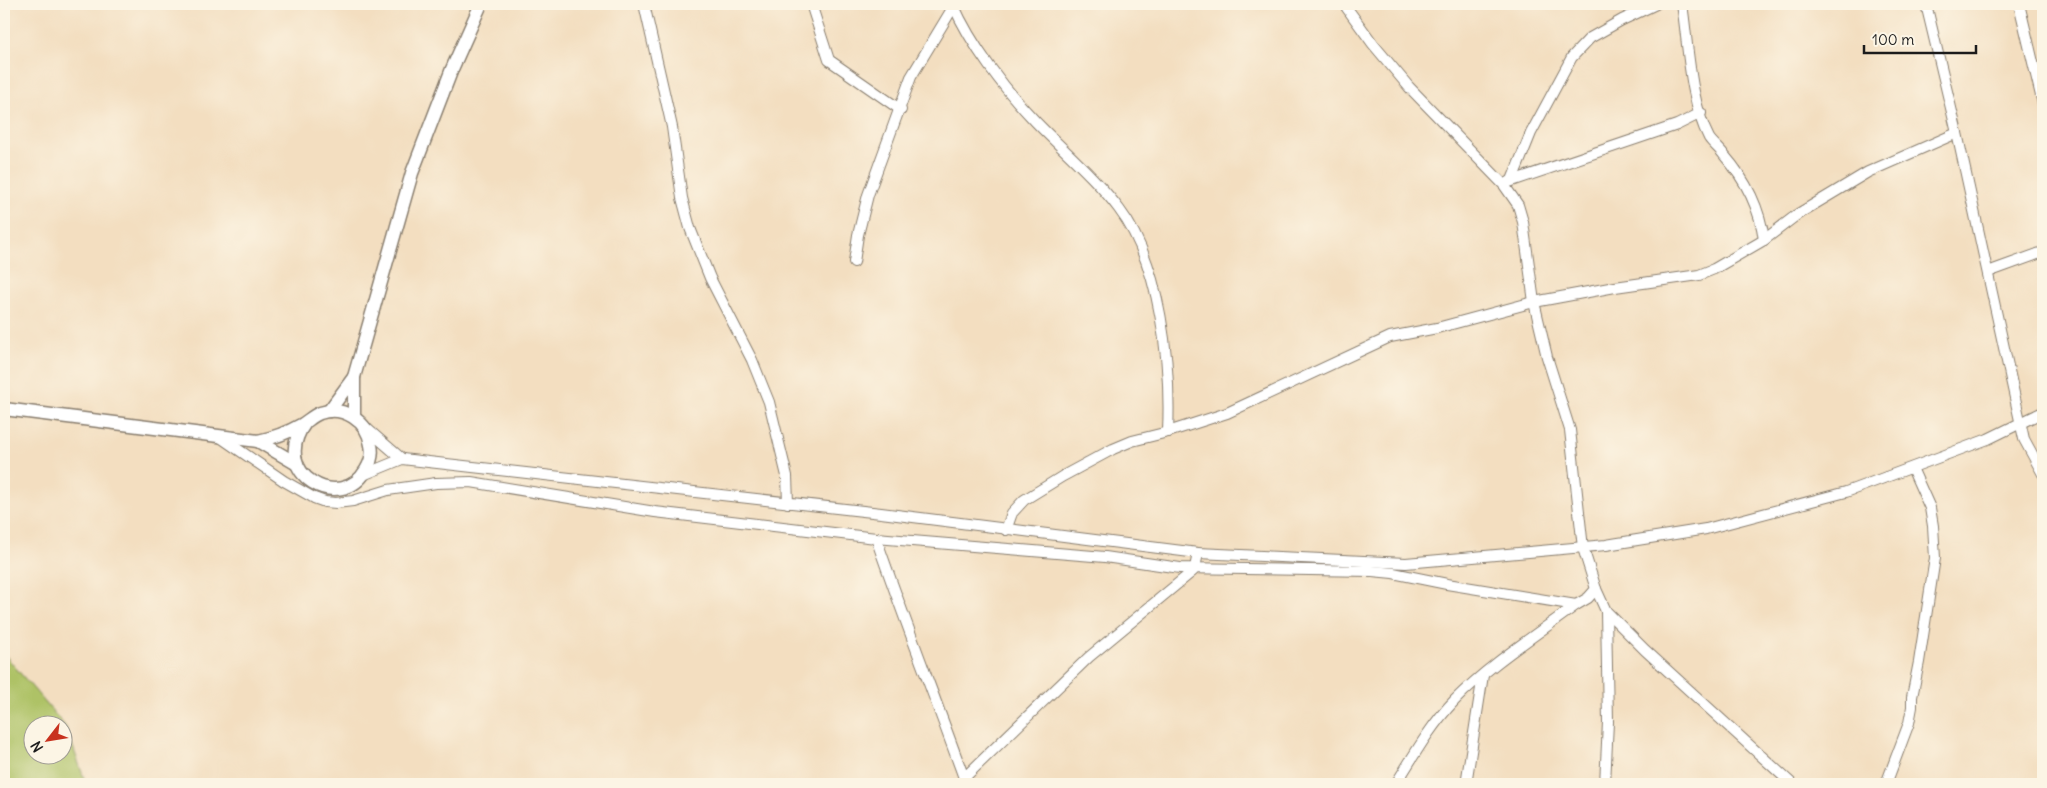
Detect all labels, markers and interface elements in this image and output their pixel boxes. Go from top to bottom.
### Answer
scale bar [1864,22,1977,54]
text: 100 m [1872,30,1914,49]
north arrow [22,716,72,766]
text: N [27,738,47,755]

